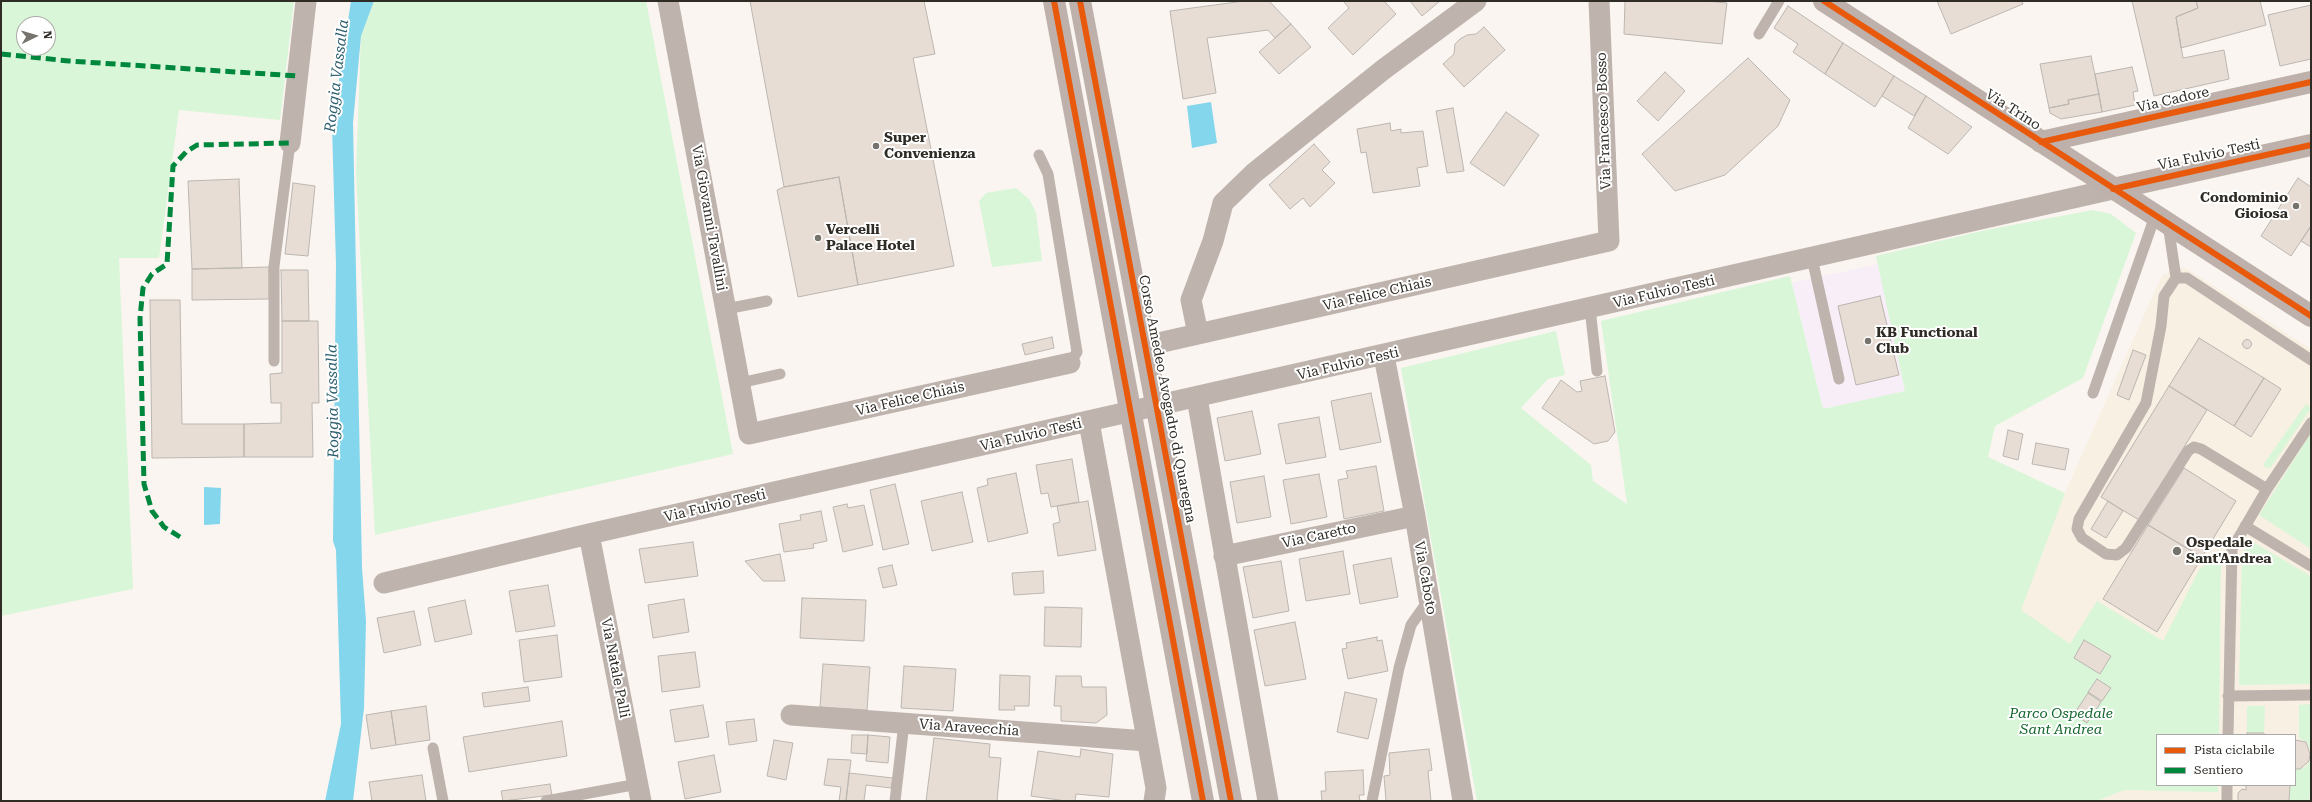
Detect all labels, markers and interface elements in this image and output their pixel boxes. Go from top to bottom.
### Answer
north arrow [16,16,56,56]
water label: Roggia Vassalla [321,18,353,134]
text: N [41,30,54,40]
street label: Via Francesco Bosso [1593,52,1615,190]
street label: Via Cadore [2135,84,2211,116]
street label: Via Trino [1982,86,2044,134]
place label: Super Convenienza [884,130,976,162]
street label: Via Fulvio Testi [2156,136,2262,174]
marker: Super Convenienza [871,141,881,151]
street label: Via Giovanni Tavallini [688,144,730,292]
place label: Condominio Gioiosa [2200,190,2288,222]
marker: Condominio Gioiosa [2291,201,2301,211]
place label: Vercelli Palace Hotel [826,222,915,254]
marker: Vercelli Palace Hotel [813,233,823,243]
street label: Via Fulvio Testi [1611,272,1717,312]
street label: Via Felice Chiais [1321,273,1433,315]
street label: Corso Amedeo Avogadro di Quaregna [1135,274,1199,524]
place label: KB Functional Club [1876,325,1978,358]
marker: KB Functional Club [1863,336,1873,346]
water label: Roggia Vassalla [323,344,343,458]
street label: Via Fulvio Testi [1295,344,1401,384]
street label: Via Felice Chiais [854,378,966,420]
street label: Via Fulvio Testi [978,415,1084,455]
street label: Via Fulvio Testi [662,486,768,526]
street label: Via Caretto [1280,520,1358,552]
place label: Ospedale Sant'Andrea [2186,535,2272,568]
street label: Via Caboto [1410,540,1440,616]
marker: Ospedale Sant'Andrea [2171,545,2183,557]
street label: Via Natale Palli [597,617,633,719]
park label: Parco Ospedale Sant Andrea [2009,706,2113,738]
street label: Via Aravecchia [918,716,1020,740]
legend [2156,734,2296,786]
text: Pista ciclabile [2194,743,2275,757]
text: Sentiero [2194,763,2243,777]

